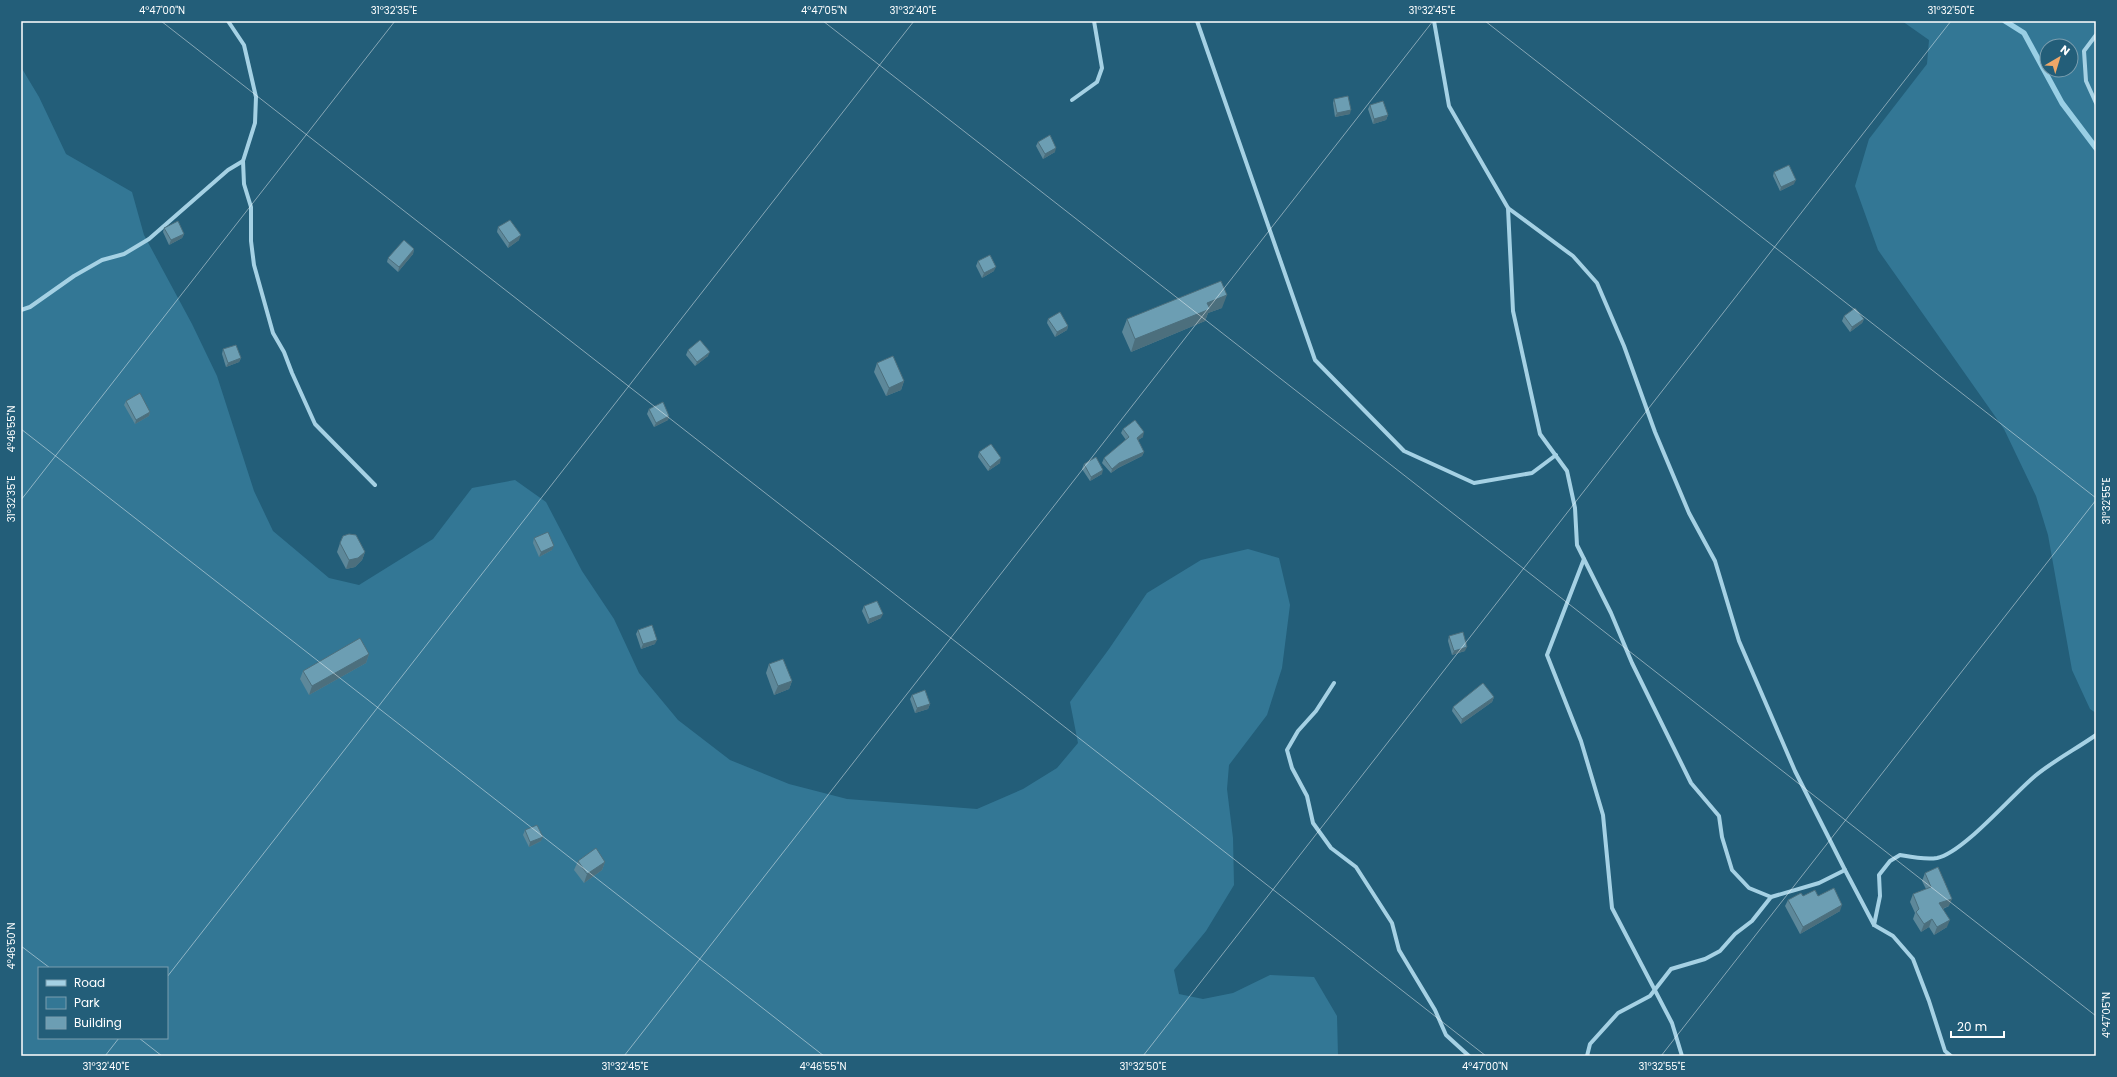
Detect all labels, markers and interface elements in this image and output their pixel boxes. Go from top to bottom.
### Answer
text: 4°47'00"N [139,3,185,18]
text: 31°32'35"E [371,3,417,18]
text: 4°47'05"N [801,3,847,18]
text: 31°32'40"E [889,3,937,18]
text: 31°32'45"E [1408,3,1456,18]
text: 31°32'50"E [1927,3,1975,18]
north arrow [2039,38,2079,78]
text: N [2057,41,2073,59]
text: 4°46'55"N [4,405,19,453]
text: 31°32'35"E [4,476,19,522]
text: 31°32'55"E [2099,477,2114,525]
text: 4°46'50"N [4,922,19,970]
legend [38,967,168,1039]
text: Road [74,974,105,991]
text: 4°47'05"N [2099,992,2114,1038]
text: Park [74,994,101,1011]
scale bar [1951,1013,2004,1039]
text: Building [74,1014,122,1031]
text: 20 m [1957,1018,1987,1035]
text: 31°32'40"E [82,1059,130,1074]
text: 31°32'45"E [601,1059,649,1074]
text: 4°46'55"N [799,1059,847,1074]
text: 31°32'50"E [1119,1059,1167,1074]
text: 4°47'00"N [1462,1059,1508,1074]
text: 31°32'55"E [1638,1059,1686,1074]

